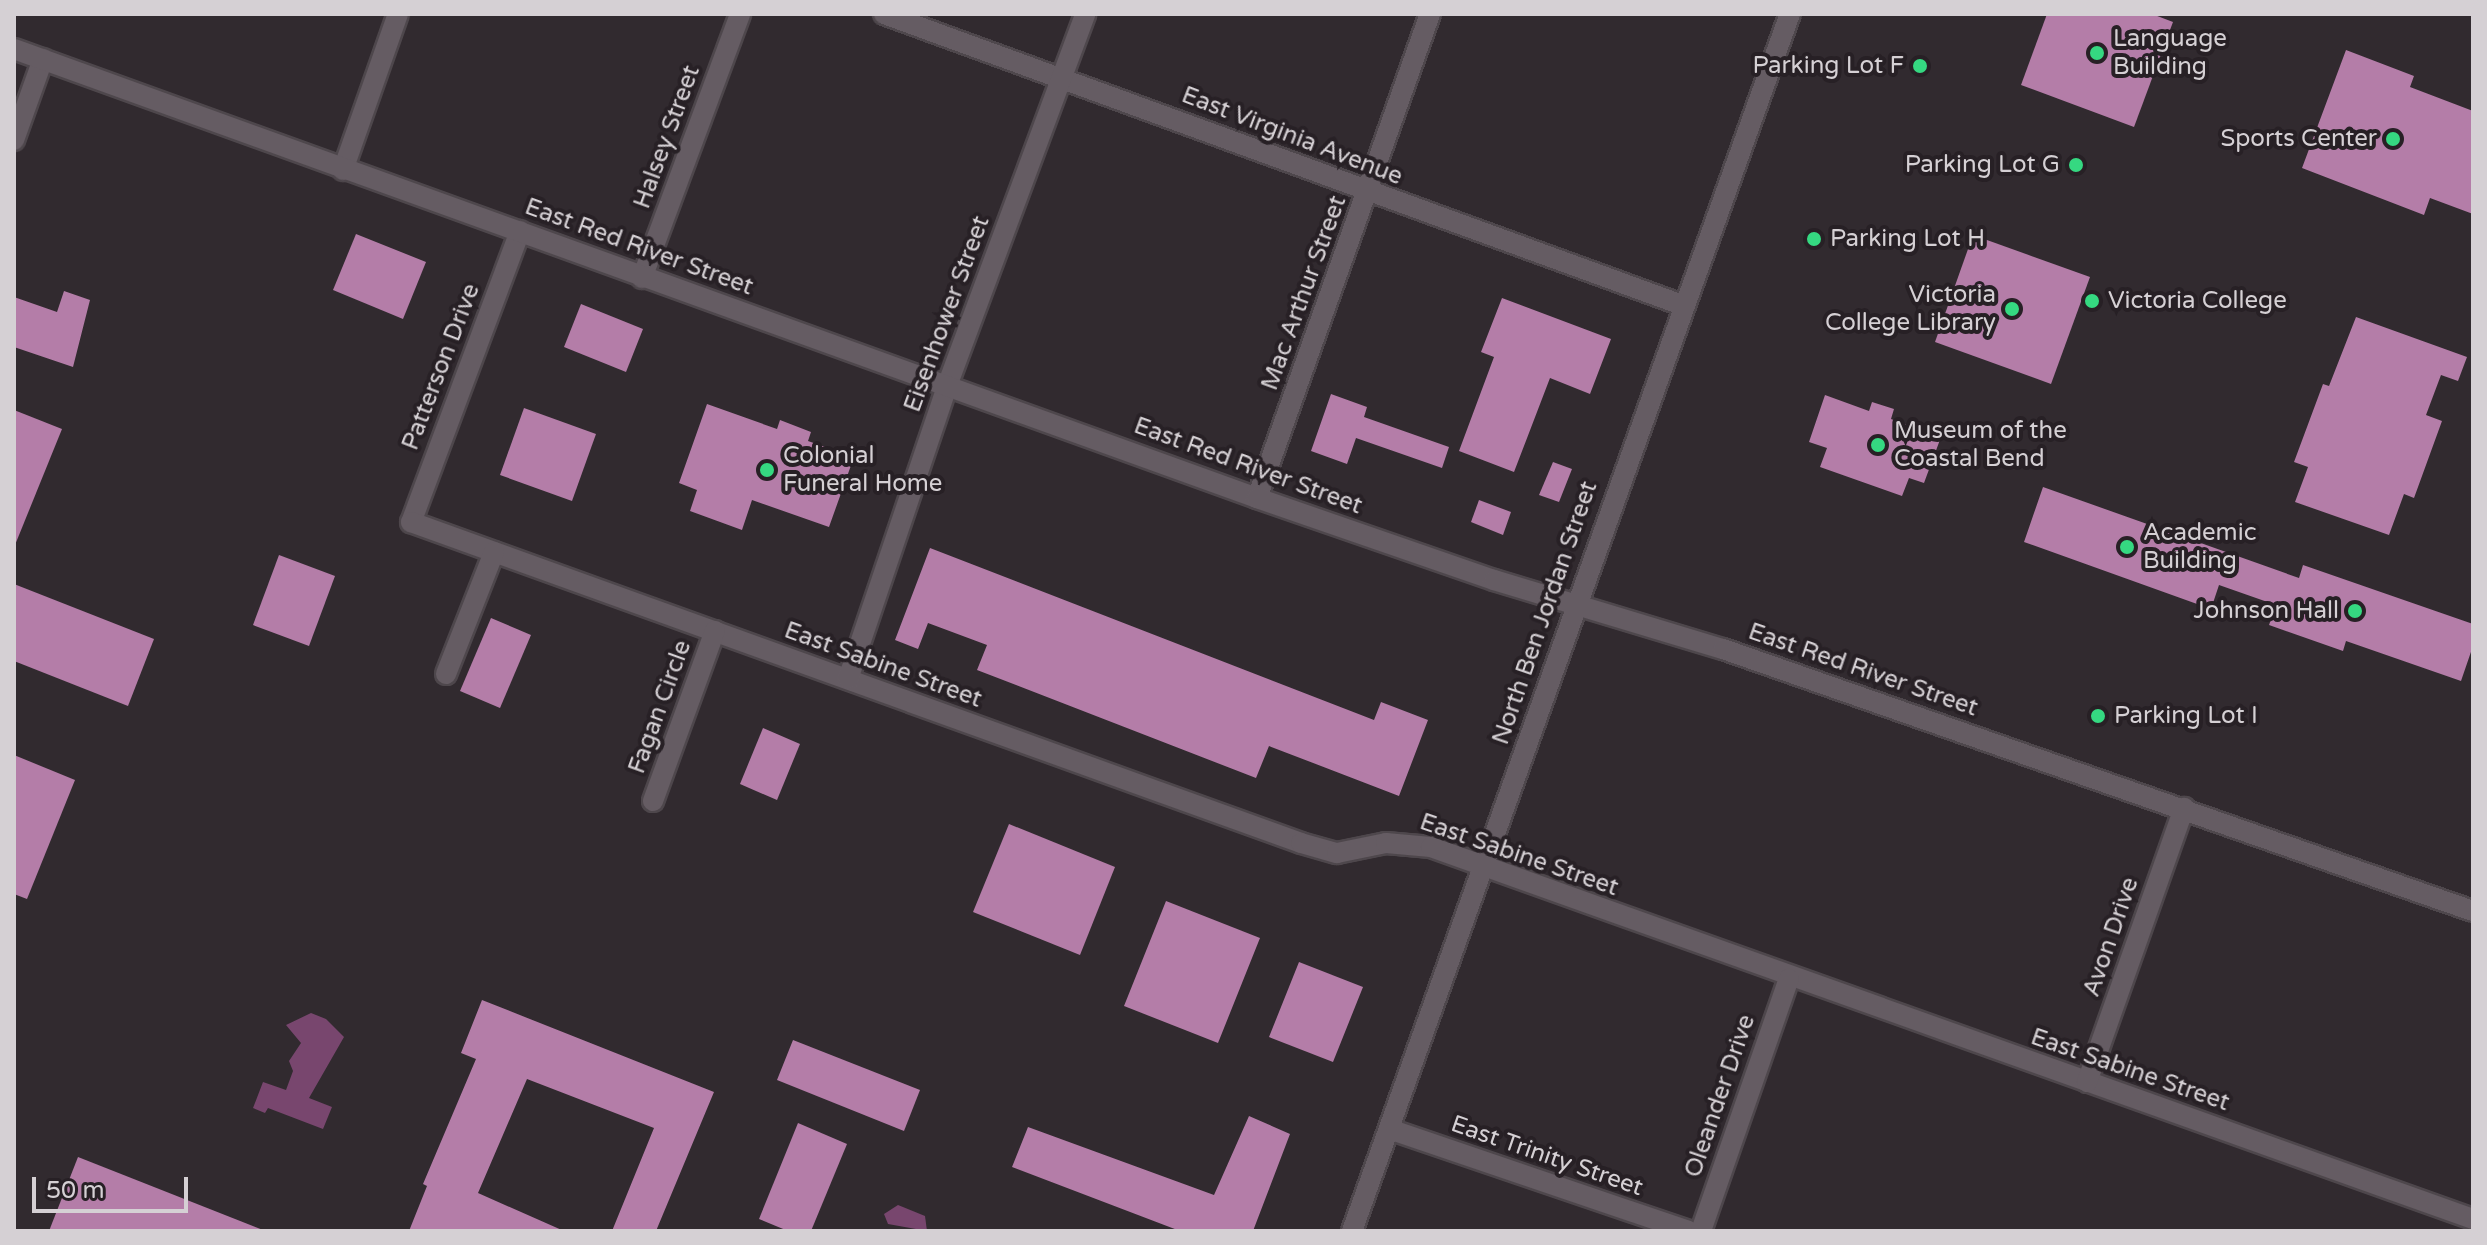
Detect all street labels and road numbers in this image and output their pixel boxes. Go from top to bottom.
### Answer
street label: Halsey Street [628,61,706,213]
street label: East Virginia Avenue [1178,81,1406,191]
street label: East Red River Street [521,192,757,302]
street label: Mac Arthur Street [1255,192,1353,394]
street label: Eisenhower Street [898,212,996,416]
street label: Patterson Drive [396,280,486,454]
street label: East Red River Street [1130,411,1366,521]
street label: North Ben Jordan Street [1486,478,1604,748]
street label: East Sabine Street [780,616,986,714]
street label: East Red River Street [1744,617,1982,723]
street label: Fagan Circle [623,636,697,778]
street label: East Sabine Street [1416,808,1622,902]
street label: Avon Drive [2077,874,2145,1000]
street label: Oleander Drive [1679,1011,1761,1181]
street label: East Sabine Street [2027,1023,2233,1117]
street label: East Trinity Street [1447,1110,1647,1202]

